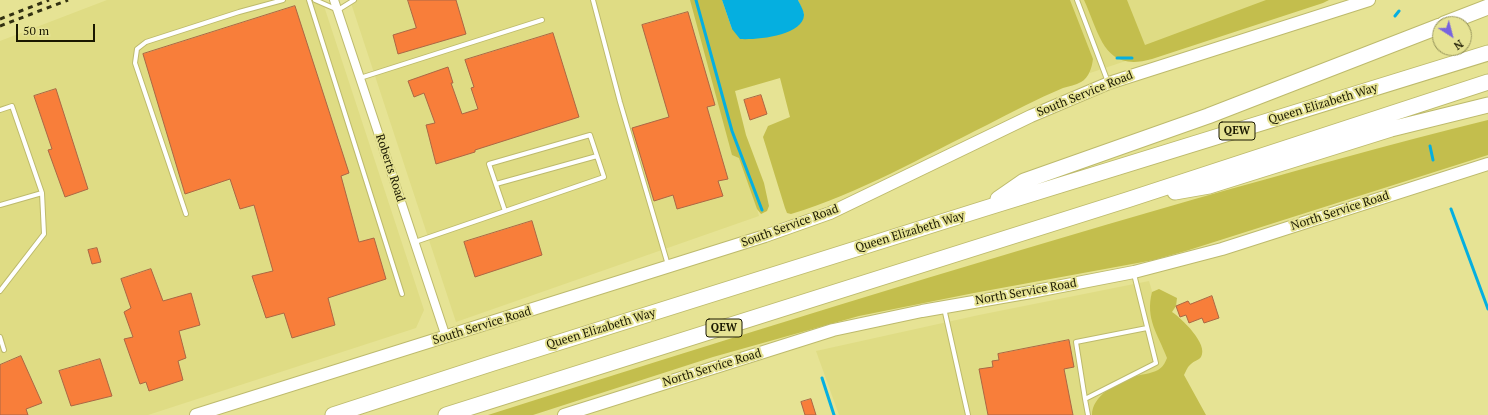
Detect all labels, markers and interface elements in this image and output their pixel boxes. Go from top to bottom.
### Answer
scale bar [18,16,97,42]
north arrow [1432,16,1472,56]
text: 50 m [23,23,49,38]
text: N [1451,37,1466,53]
street label: South Service Road [1035,68,1135,120]
street label: Queen Elizabeth Way [1267,81,1379,127]
road number: QEW [1219,122,1255,140]
street label: Roberts Road [372,132,408,204]
street label: North Service Road [1289,188,1391,234]
street label: South Service Road [739,202,841,250]
street label: Queen Elizabeth Way [854,209,966,255]
street label: North Service Road [974,276,1078,308]
street label: South Service Road [431,304,533,348]
street label: Queen Elizabeth Way [545,306,657,352]
road number: QEW [706,319,742,337]
street label: North Service Road [661,346,763,390]

